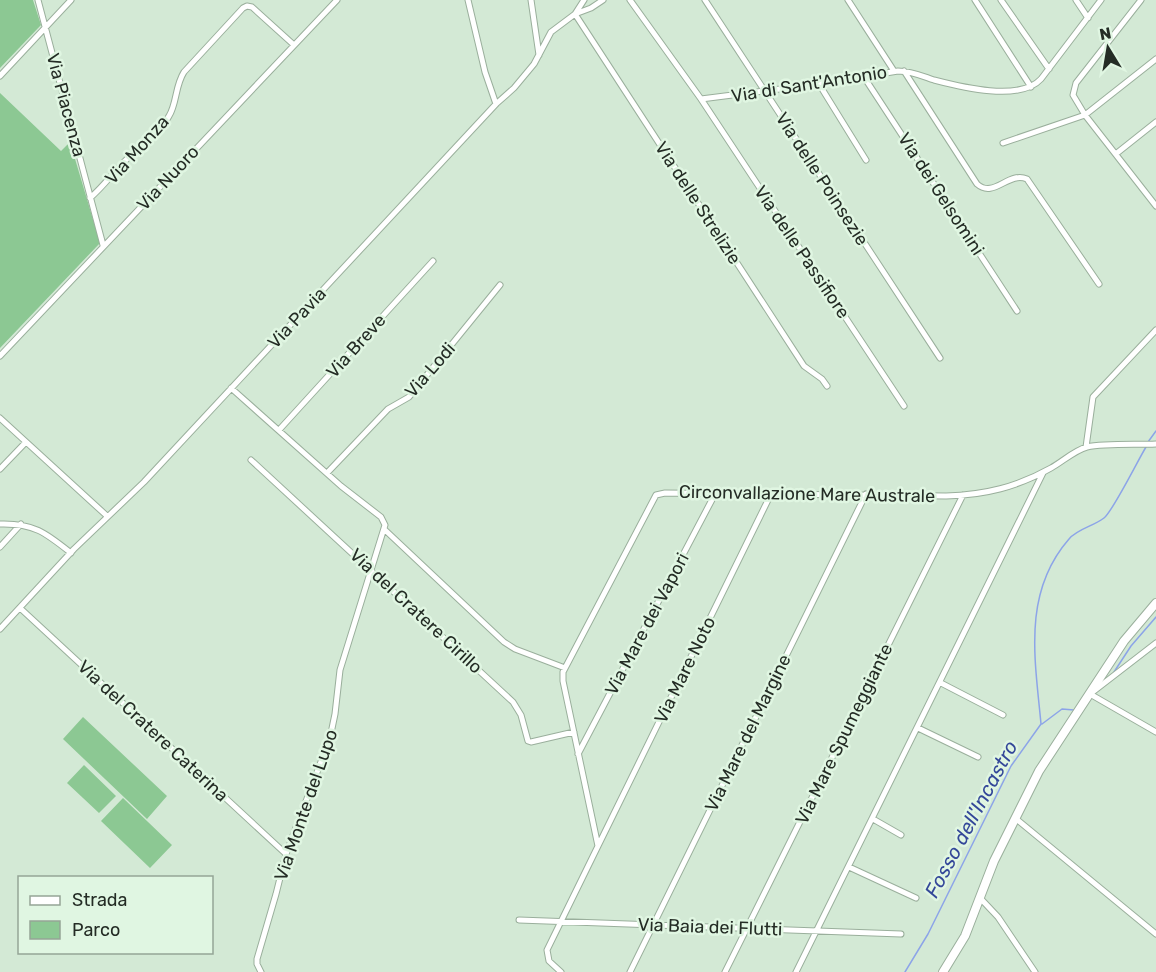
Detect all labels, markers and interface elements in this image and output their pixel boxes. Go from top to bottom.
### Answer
north arrow [1078,18,1138,78]
text: N [1098,23,1113,44]
street label: Via Piacenza [42,51,90,159]
street label: Via di Sant'Antonio [730,61,888,107]
street label: Via delle Poinsezie [771,108,873,250]
street label: Via Monza [100,111,174,189]
street label: Via dei Gelsomini [893,129,989,259]
street label: Via delle Strelizie [650,138,746,268]
street label: Via Nuoro [132,141,204,215]
street label: Via delle Passifiore [749,181,855,323]
street label: Via Pavia [263,283,331,353]
street label: Via Breve [322,309,390,383]
street label: Via Lodi [400,338,460,402]
street label: Circonvallazione Mare Australe [679,481,935,507]
street label: Via del Cratere Cirillo [345,544,487,678]
street label: Via Mare dei Vapori [600,549,694,699]
street label: Via Mare Noto [650,613,720,727]
street label: Via Mare Spumeggiante [791,640,897,828]
street label: Via Mare del Margine [700,651,796,815]
street label: Via del Cratere Caterina [73,656,233,806]
street label: Via Monte del Lupo [270,726,342,884]
water label: Fosso dell'Incastro [920,737,1022,901]
legend [18,876,213,954]
text: Strada [72,889,128,911]
street label: Via Baia dei Flutti [637,913,783,941]
text: Parco [72,919,120,941]

